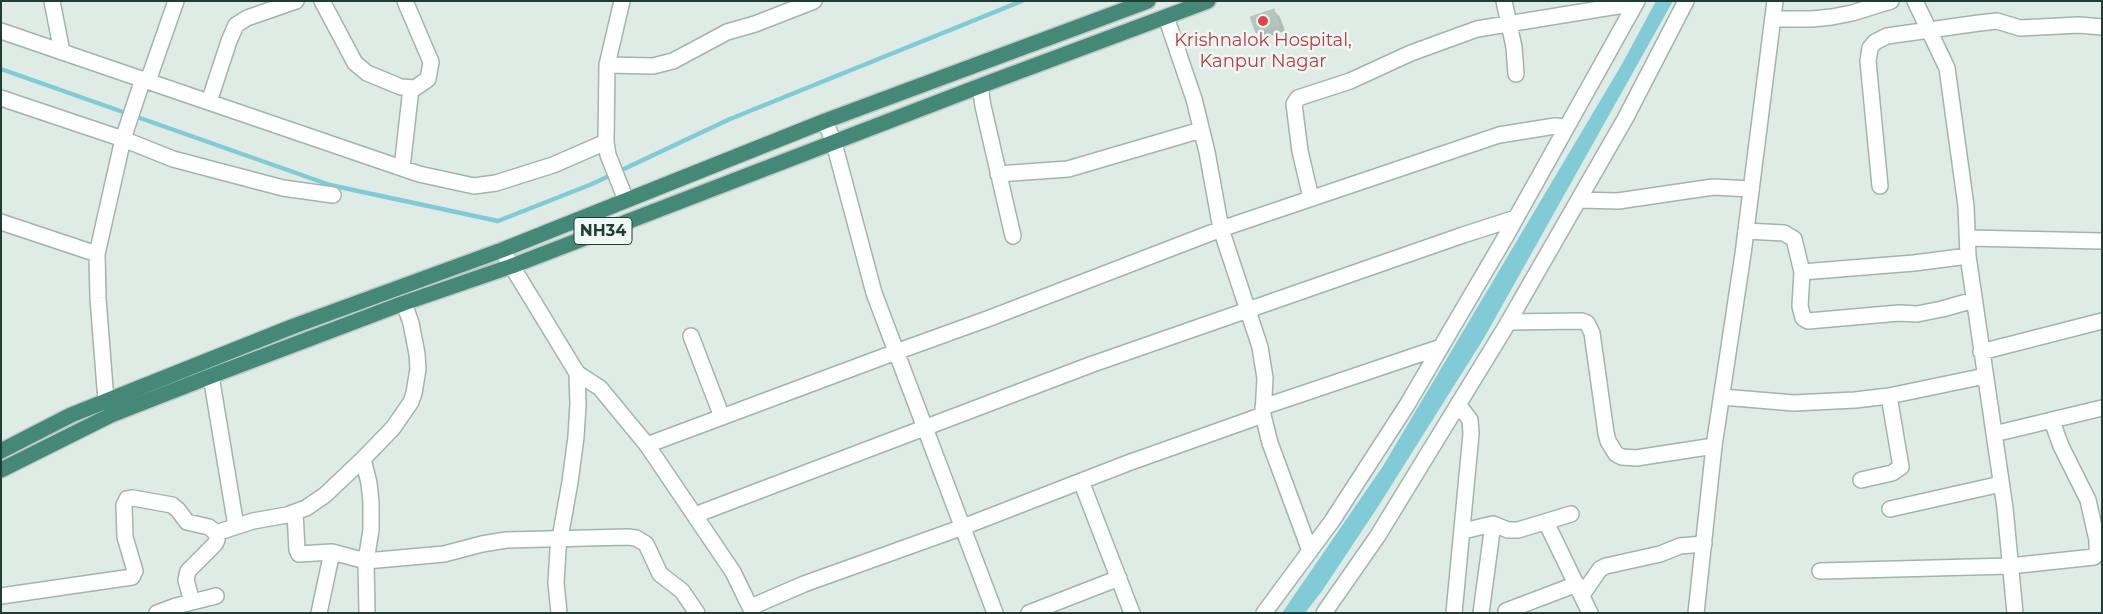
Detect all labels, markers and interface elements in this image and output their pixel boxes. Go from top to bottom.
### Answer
marker: Krishnalok Hospital, Kanpur Nagar [1256,14,1270,28]
place label: Krishnalok Hospital, Kanpur Nagar [1174,30,1352,72]
road number: NH34 [574,218,632,245]

